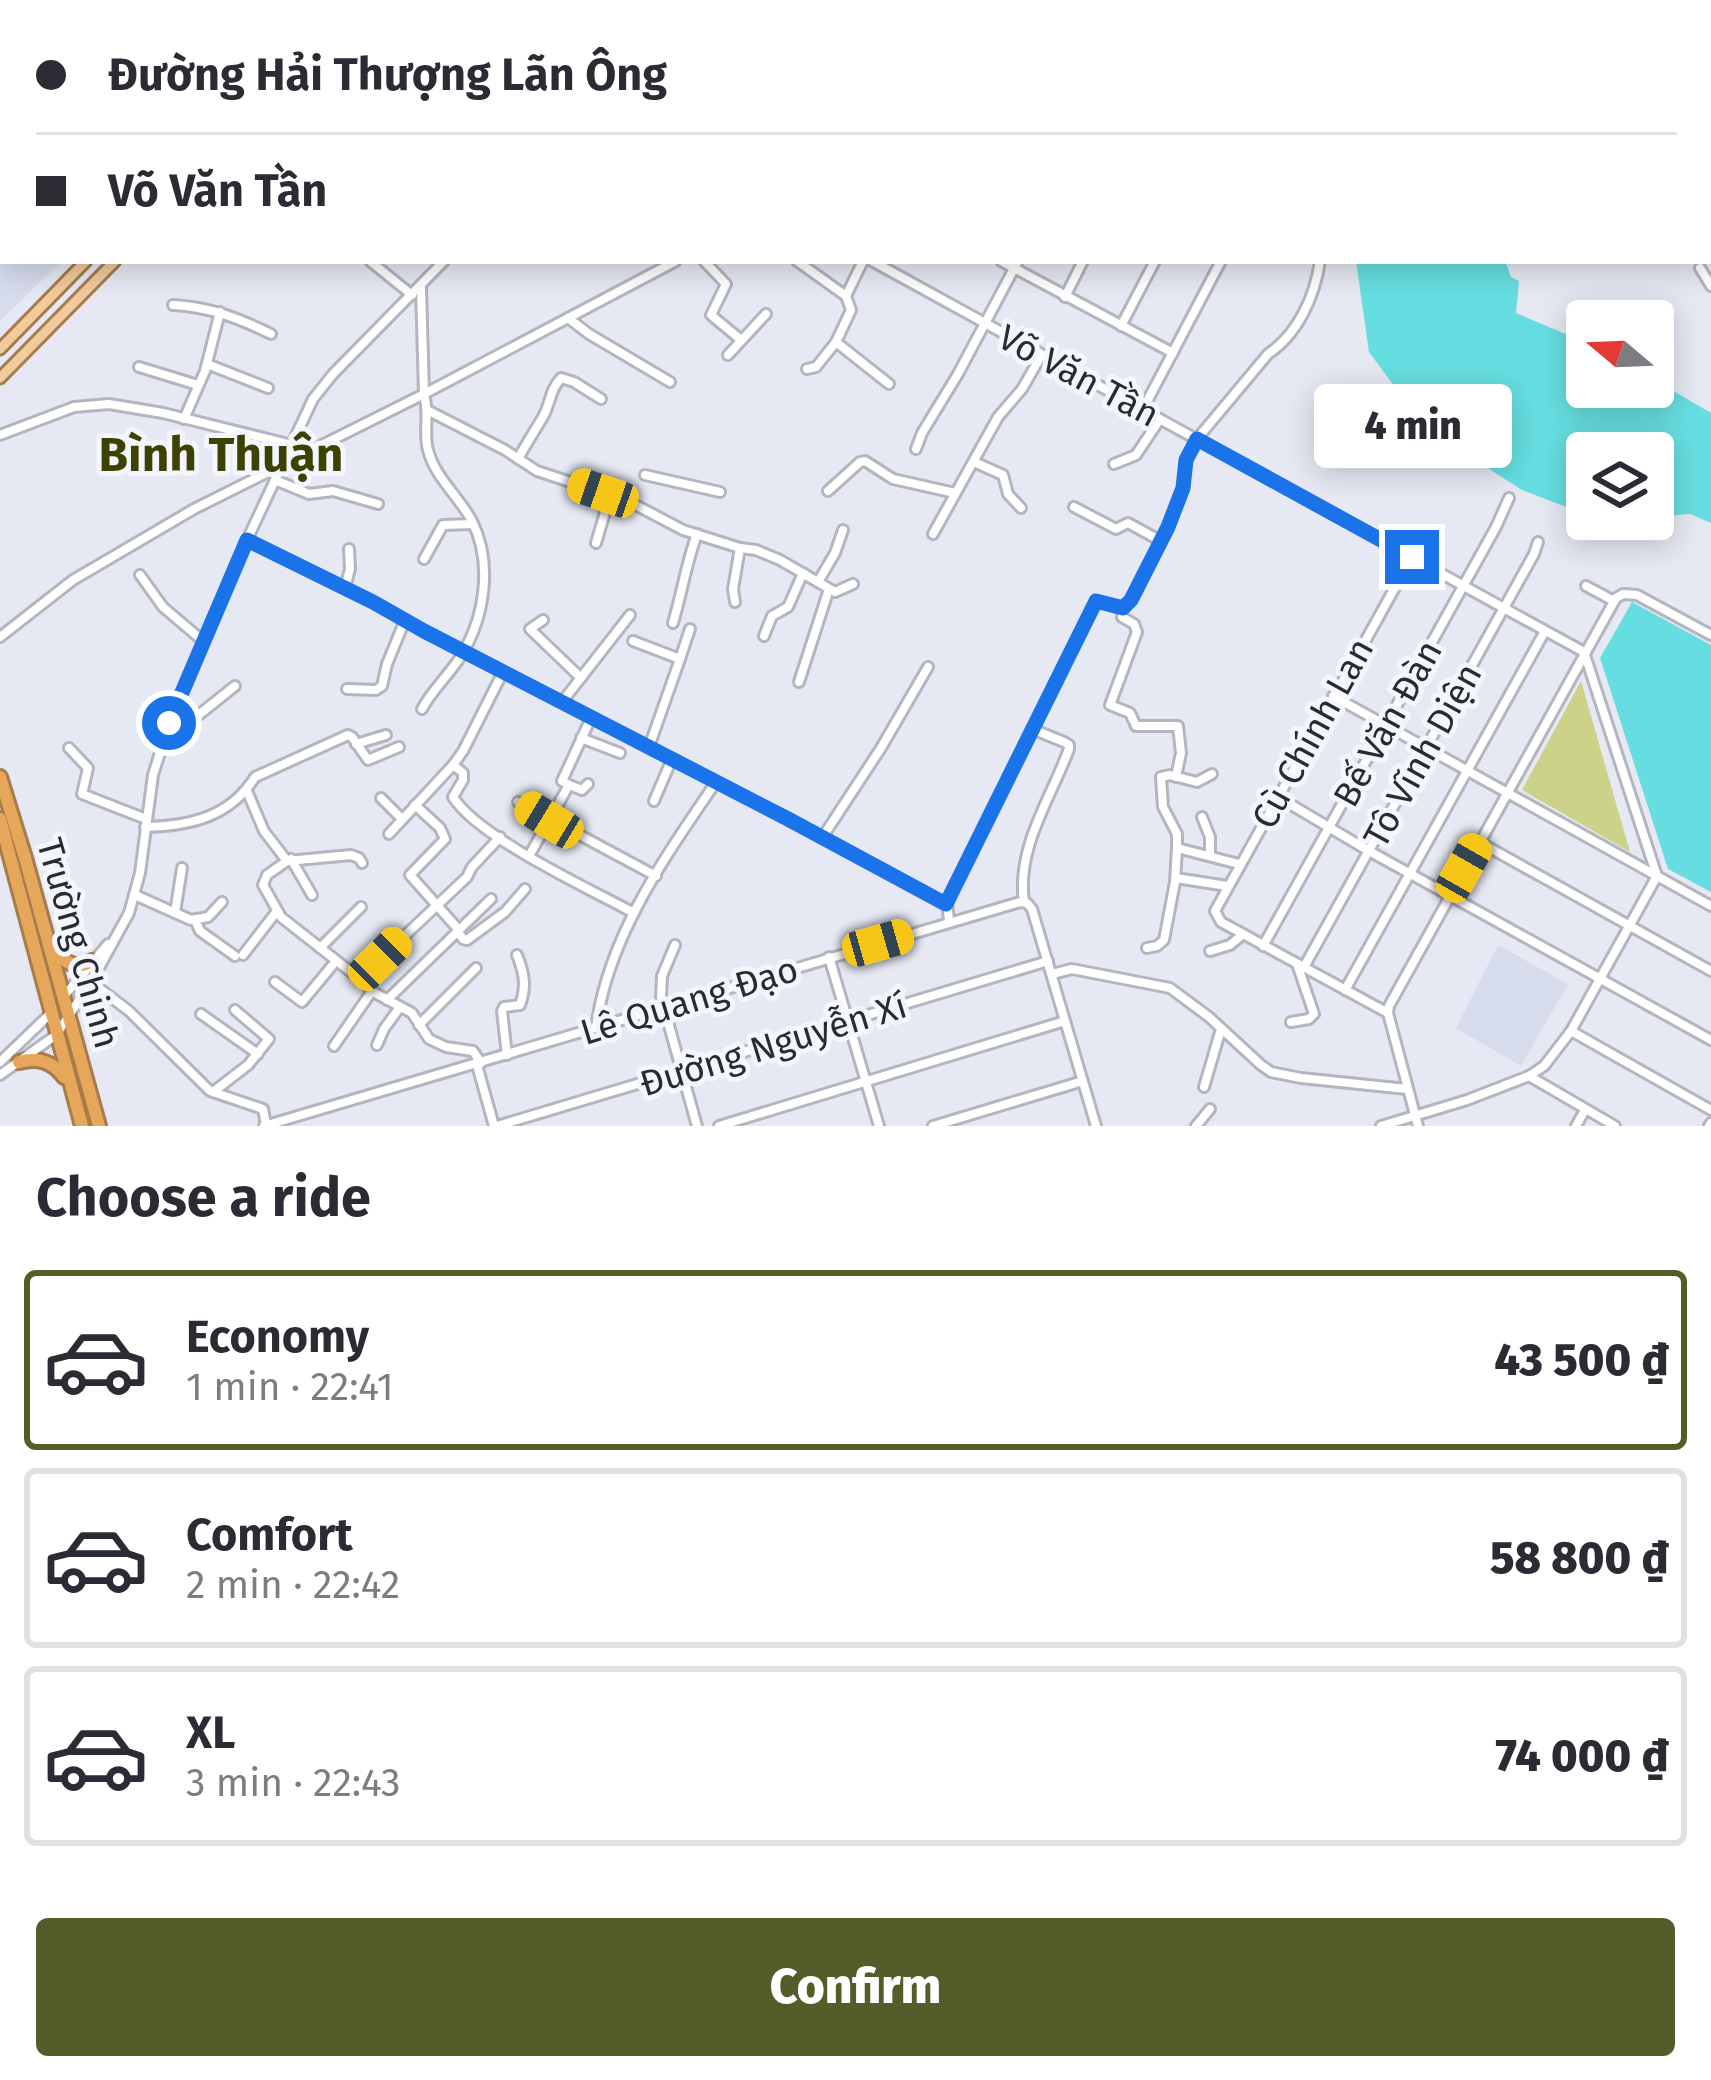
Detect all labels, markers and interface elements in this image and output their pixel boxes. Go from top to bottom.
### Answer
text: Đường Hải Thượng Lãn Ông [108,48,667,102]
text: Võ Văn Tần [108,164,327,218]
north arrow [1566,300,1674,408]
map controls [1566,300,1674,540]
street label: Võ Văn Tần [991,315,1167,437]
callout: 4 min [1313,383,1511,467]
text: 4 min [1364,403,1462,449]
district label: Bình Thuận [99,426,344,484]
button: layers [1566,432,1674,540]
car [563,464,643,522]
route end [1385,530,1439,584]
street label: Cù Chính Lan [1242,631,1383,836]
street label: Bế Văn Đàn [1324,632,1452,815]
street label: Tô Vĩnh Diện [1354,656,1491,855]
route start [142,696,196,750]
car [509,786,589,854]
car [1430,828,1498,908]
street label: Trường Chinh [27,833,129,1053]
car [838,916,918,970]
car [342,921,418,997]
street label: Lê Quang Đạo [575,947,803,1055]
street label: Đường Nguyễn Xí [635,983,912,1106]
text: Choose a ride [36,1166,371,1230]
icon: car [42,1306,150,1414]
text: Economy [186,1310,369,1364]
text: 43 500 ₫ [1494,1333,1669,1387]
text: 1 min · 22:41 [186,1364,394,1410]
icon: car [42,1504,150,1612]
text: Comfort [186,1508,353,1562]
text: 58 800 ₫ [1490,1531,1669,1585]
text: 2 min · 22:42 [186,1562,400,1608]
icon: car [42,1702,150,1810]
text: XL [186,1706,235,1760]
text: 74 000 ₫ [1495,1729,1669,1783]
text: 3 min · 22:43 [186,1760,400,1806]
button: Confirm [36,1918,1675,2056]

